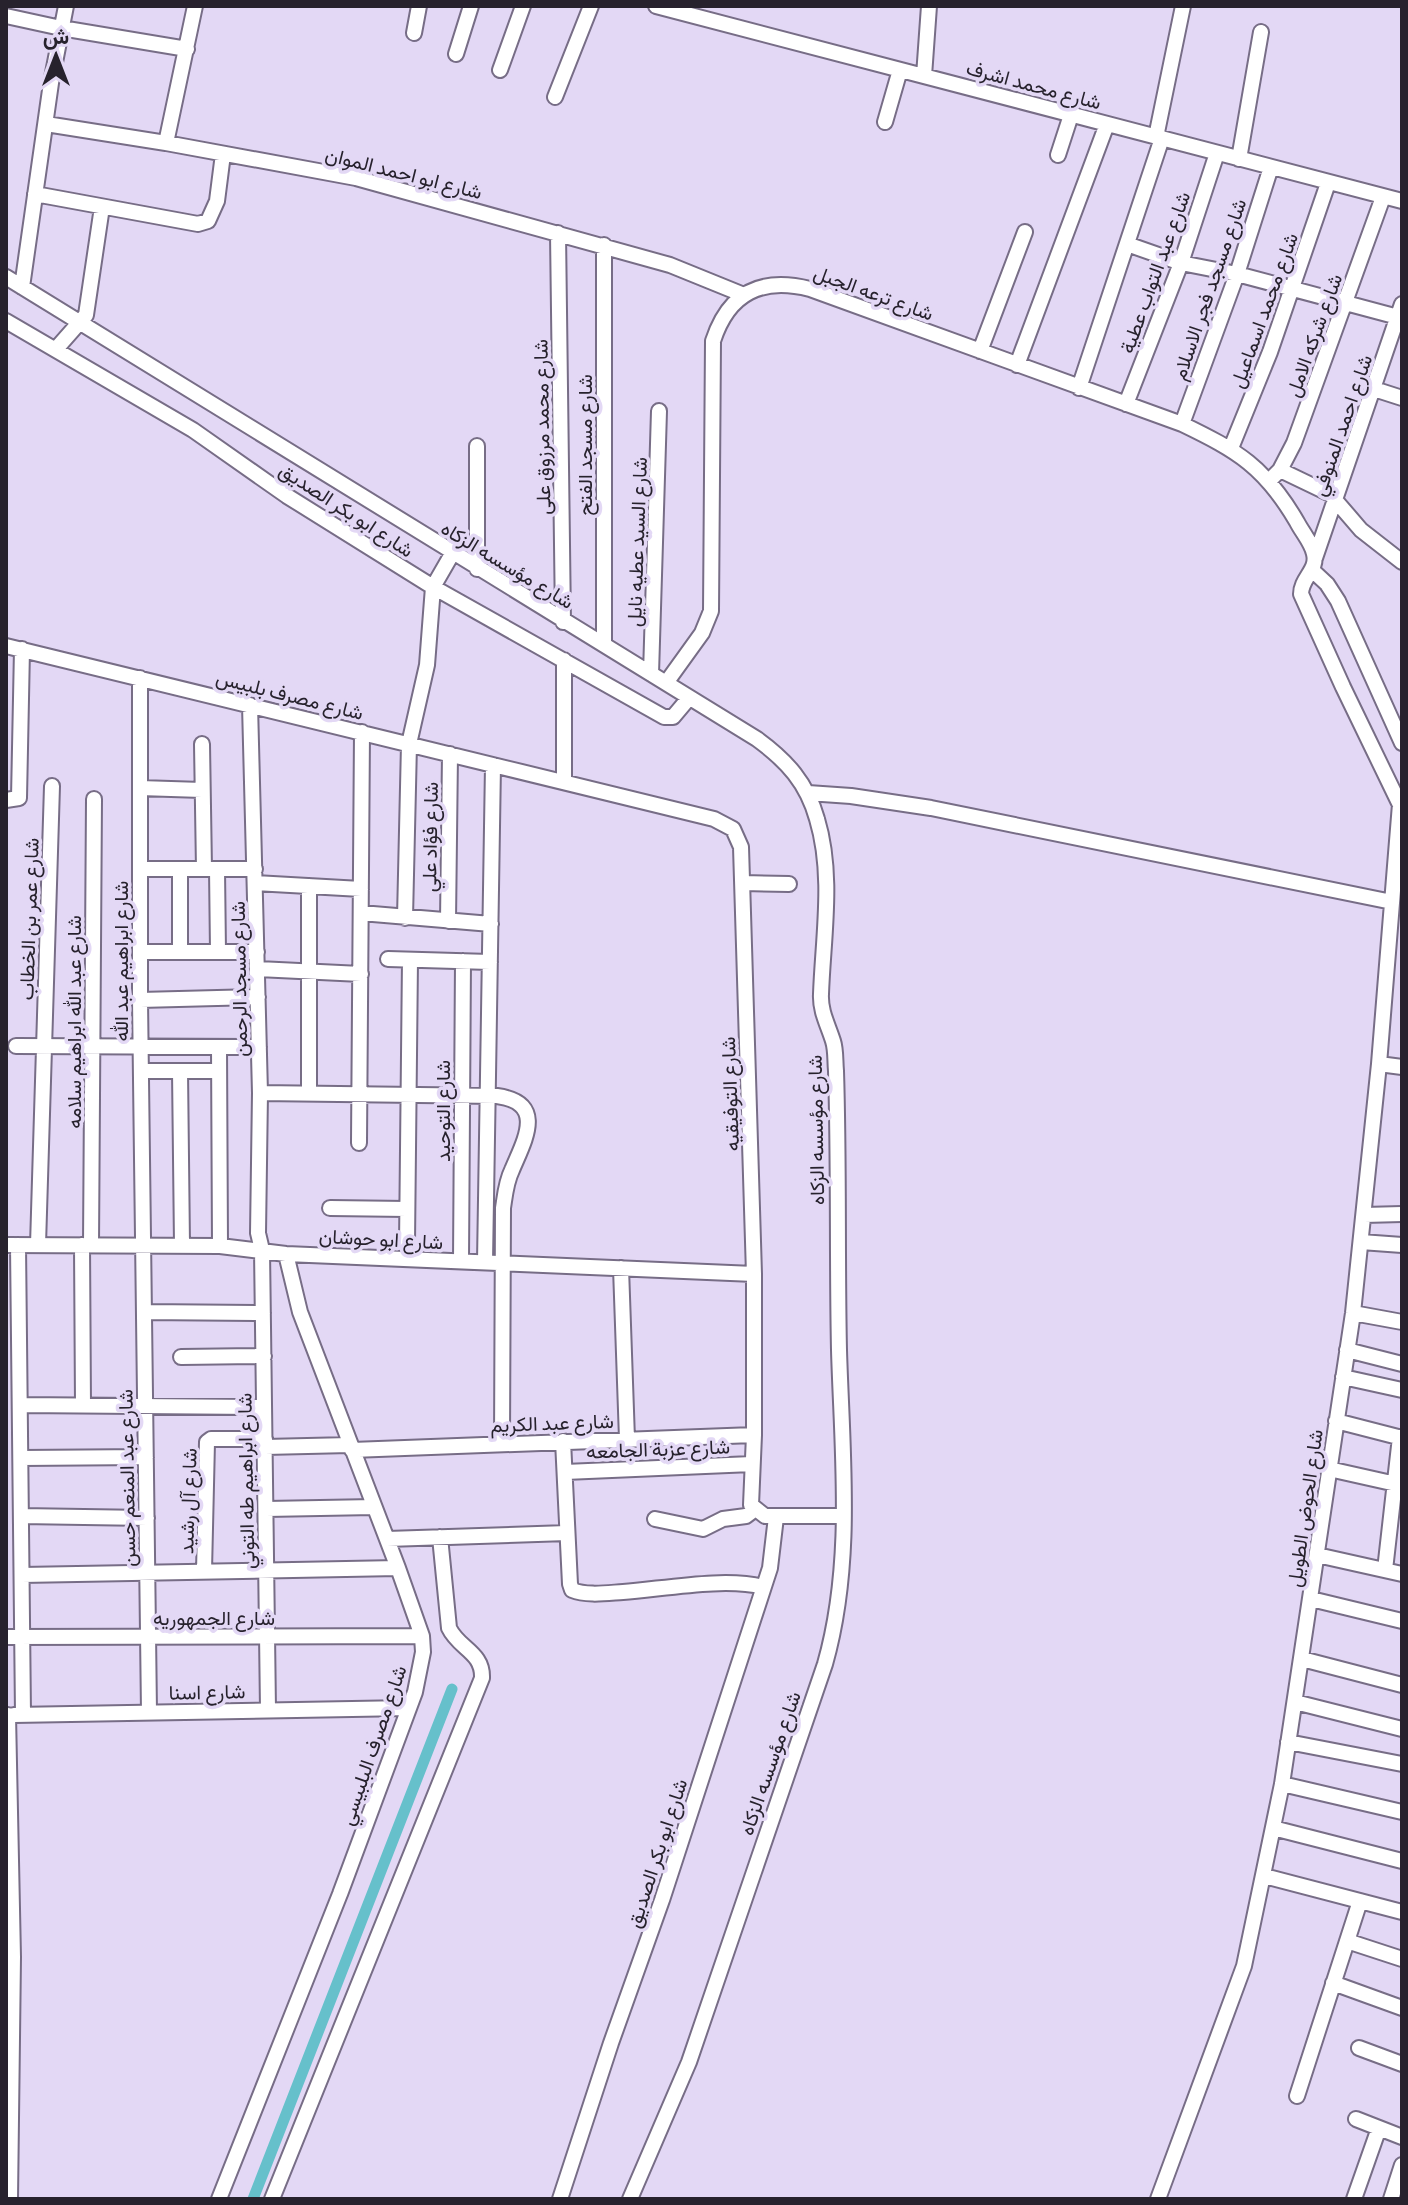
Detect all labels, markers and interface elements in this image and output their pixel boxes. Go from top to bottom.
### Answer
north arrow [16,16,96,96]
text: ش [43,22,69,50]
street label: شارع محمد اشرف [963,54,1104,116]
street label: شارع ابو احمد الموان [322,141,485,206]
street label: شارع عبد التواب عطية [1114,188,1197,357]
street label: شارع مسجد فجر الاسلام [1166,195,1253,384]
street label: شارع محمد اسماعيل [1224,229,1305,392]
street label: شارع ترعه الجبل [810,259,937,328]
street label: شارع شركه الامل [1280,270,1349,401]
street label: شارع محمد مرزوق على [527,339,558,515]
street label: شارع احمد المنوفي [1306,351,1382,501]
street label: شارع مسجد الفتح [572,374,599,516]
street label: شارع ابو بكر الصديق [274,457,419,564]
street label: شارع السيد عطيه نايل [621,457,654,628]
street label: شارع مؤسسه الزكاه [436,515,579,616]
street label: شارع مصرف بلبيس [213,664,366,727]
street label: شارع فؤاد علي [416,782,448,892]
street label: شارع عمر بن الخطاب [13,837,46,1001]
street label: شارع ابراهيم عبد الله [108,881,135,1041]
street label: شارع مسجد الرحمن [225,901,254,1057]
street label: شارع عبد الله ابراهيم سلامه [61,915,88,1129]
street label: شارع التوفيقيه [715,1036,746,1152]
street label: شارع مؤسسه الزكاه [802,1054,831,1205]
street label: شارع التوحيد [430,1060,457,1162]
street label: شارع ابو حوشان [318,1223,444,1256]
street label: شارع عبد المنعم حسن [112,1389,143,1567]
street label: شارع ابراهيم طه التوني [231,1393,265,1569]
street label: شارع عبد الكريم [490,1408,614,1439]
street label: شارع الحوض الطويل [1281,1427,1330,1589]
street label: شارع عزبة الجامعه [586,1433,730,1466]
street label: شارع آل رشيد [173,1448,204,1554]
street label: شارع الجمهوريه [153,1605,275,1632]
street label: شارع مصرف البلبيسي [333,1662,416,1830]
street label: شارع اسنا [168,1678,246,1707]
street label: شارع مؤسسه الزكاه [733,1688,808,1839]
street label: شارع ابو بكر الصديق [621,1775,694,1932]

